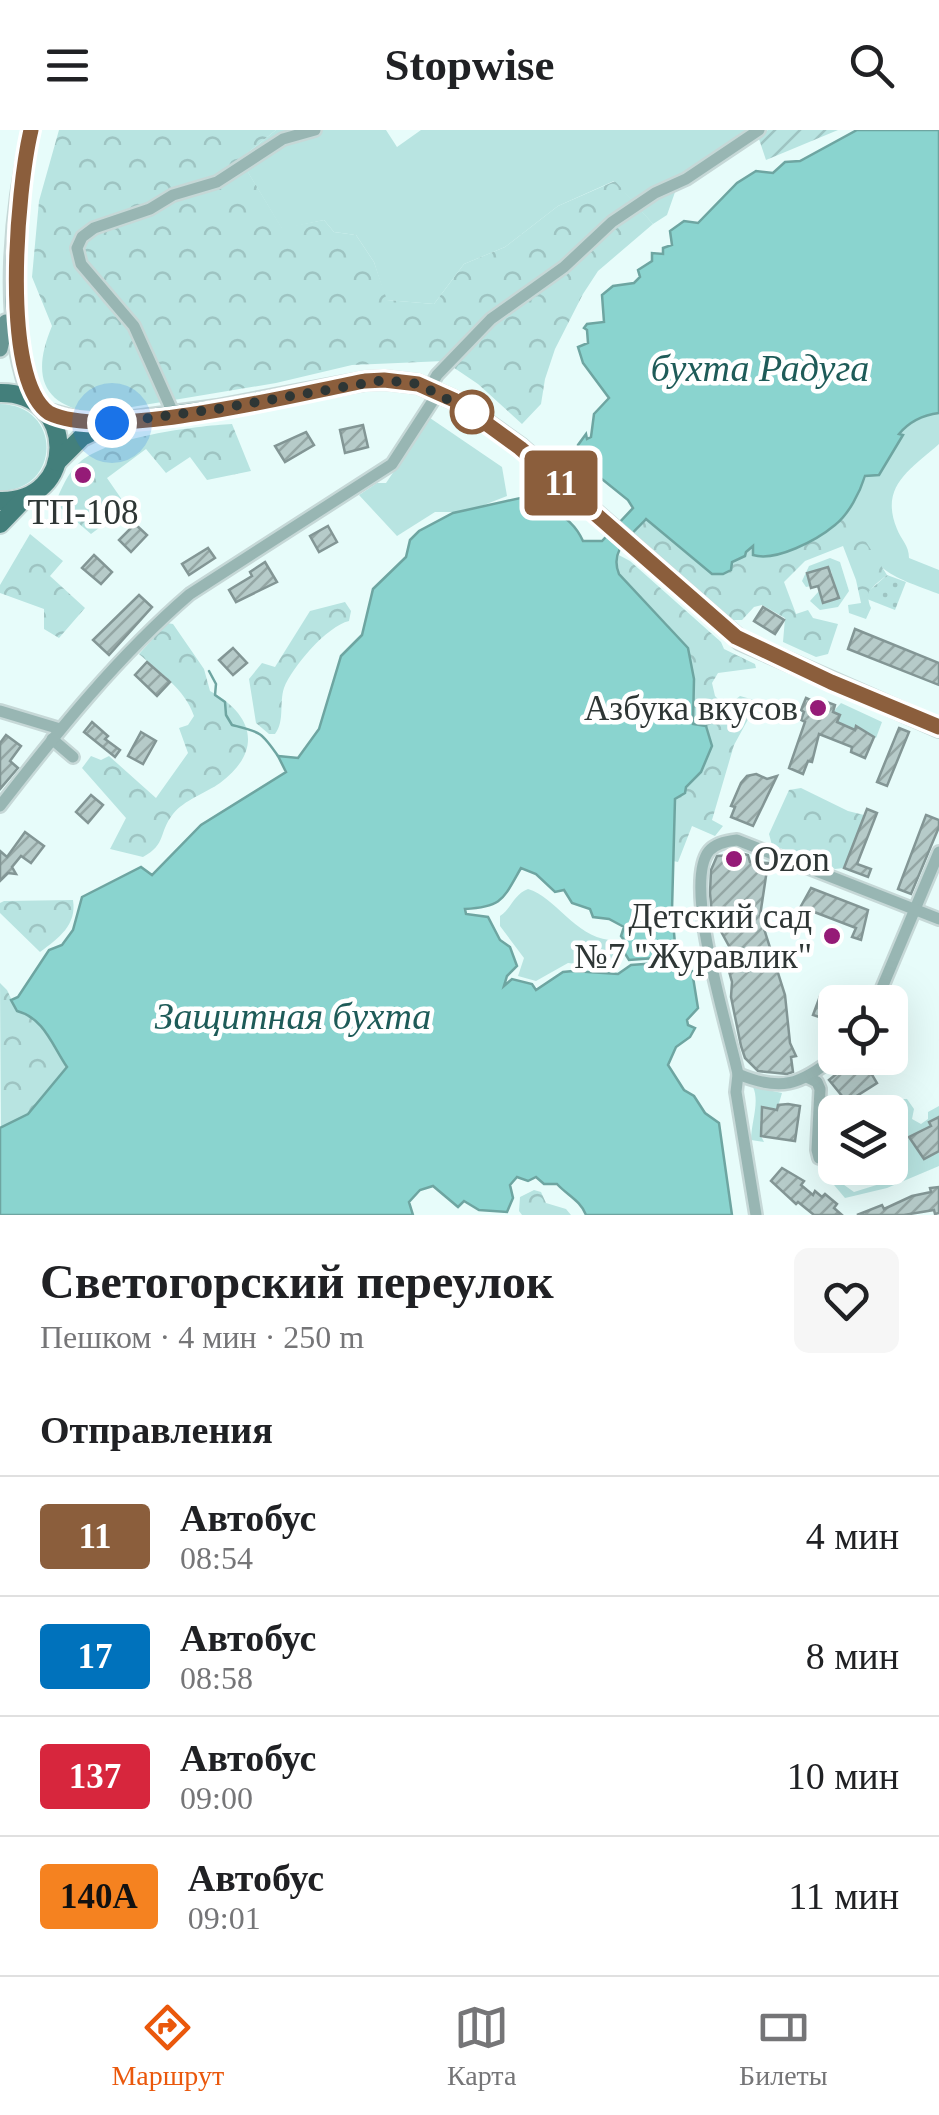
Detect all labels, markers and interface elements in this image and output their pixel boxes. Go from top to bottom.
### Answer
icon: menu [40,38,95,93]
icon: search [844,38,899,93]
text: Stopwise [384,40,555,90]
water label: бухта Радуга [651,347,869,389]
unlabelled marker [451,391,493,433]
your location [87,398,137,448]
line badge: 11 [516,450,606,516]
marker: ТП-108 [72,464,94,486]
text: 11 [544,464,578,503]
place label: ТП-108 [28,493,138,532]
place label: Азбука вкусов [584,689,798,728]
marker: Азбука вкусов [807,697,829,719]
place label: Ozon [754,840,830,879]
marker: Ozon [723,848,745,870]
place label: Детский сад №7 "Журавлик" [574,897,812,976]
marker: Детский сад №7 "Журавлик" [821,925,843,947]
map controls [818,985,908,1185]
button: locate [818,985,908,1075]
water label: Защитная бухта [155,995,431,1037]
button: layers [818,1095,908,1185]
button: heart [794,1248,899,1353]
text: Светогорский переулок [40,1255,554,1308]
text: Пешком · 4 мин · 250 m [40,1319,364,1355]
text: Отправления [40,1409,273,1451]
text: Автобус [180,1497,316,1539]
text: 4 мин [806,1515,899,1557]
text: 11 [78,1517,112,1556]
text: 08:54 [180,1540,253,1576]
text: Автобус [180,1617,316,1659]
text: 8 мин [806,1635,899,1677]
text: 17 [78,1637,113,1676]
text: 08:58 [180,1660,253,1696]
text: Автобус [180,1737,316,1779]
text: 10 мин [787,1755,899,1797]
text: 137 [69,1757,121,1796]
text: 09:00 [180,1780,253,1816]
text: Автобус [188,1857,324,1899]
text: 11 мин [788,1875,899,1917]
text: 140А [60,1877,138,1916]
text: 09:01 [188,1900,261,1936]
tab: Маршрут [111,2000,224,2092]
tab: Карта [447,2000,516,2092]
tab: Билеты [739,2000,828,2092]

